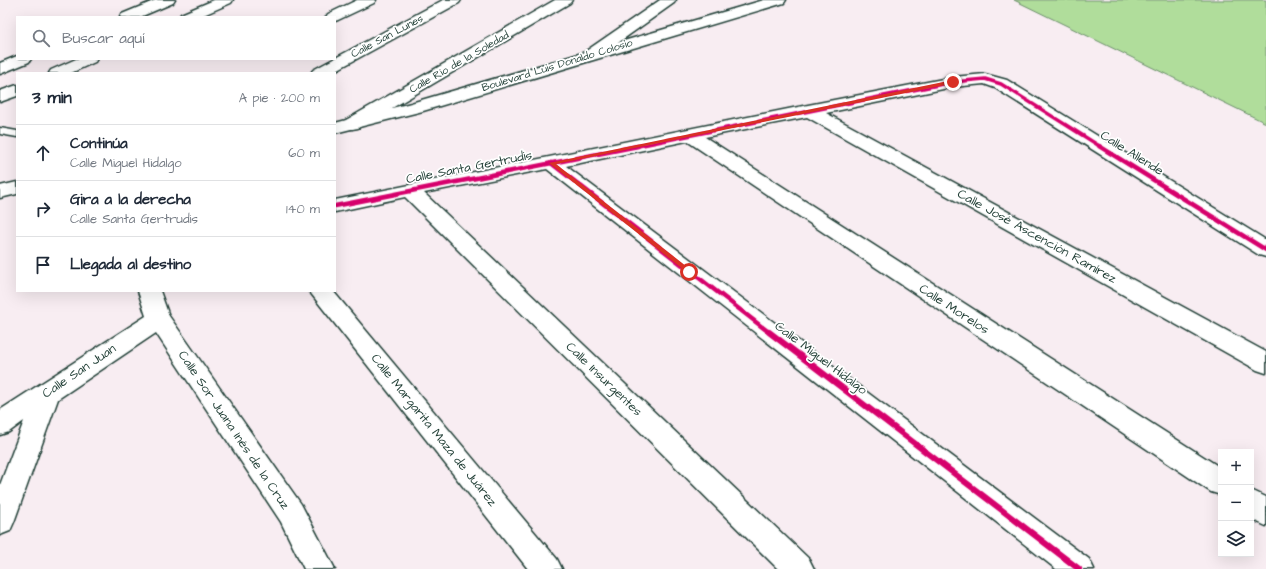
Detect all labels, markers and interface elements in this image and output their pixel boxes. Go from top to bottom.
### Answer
street label: Calle San Lunes [348,10,426,61]
search box [16,16,336,60]
icon: search [30,27,52,49]
street label: Calle Río de la Soledad [406,27,512,97]
text: Buscar aquí [62,28,144,49]
street label: Boulevard Luis Donaldo Colosio [480,35,635,95]
route end [944,73,962,91]
text: 3 min [32,86,72,110]
text: A pie · 200 m [239,89,320,107]
street label: Calle Allende [1097,126,1167,180]
text: Continúa [70,133,128,154]
icon: ahead [32,142,54,164]
text: 60 m [288,144,320,162]
street label: Calle Santa Gertrudis [404,146,534,188]
text: Calle Miguel Hidalgo [70,154,182,172]
street label: Calle José Ascención Ramírez [954,185,1120,288]
text: Gira a la derecha [70,189,191,210]
icon: right [32,198,54,220]
text: 140 m [286,200,320,218]
text: Calle Santa Gertrudis [70,210,198,228]
icon: arrive [32,254,54,276]
text: Llegada al destino [70,254,191,275]
route start [680,263,698,281]
street label: Calle Morelos [915,280,993,339]
street label: Calle Miguel Hidalgo [770,317,872,400]
street label: Calle Insurgentes [561,338,647,421]
street label: Calle San Juan [39,339,120,402]
street label: Calle Sor Juana Inés de la Cruz [174,347,294,513]
street label: Calle Margarita Maza de Juárez [366,350,502,511]
map controls [1218,449,1254,557]
button: + [1218,449,1254,485]
button: − [1218,485,1254,521]
button: layers [1218,521,1254,557]

